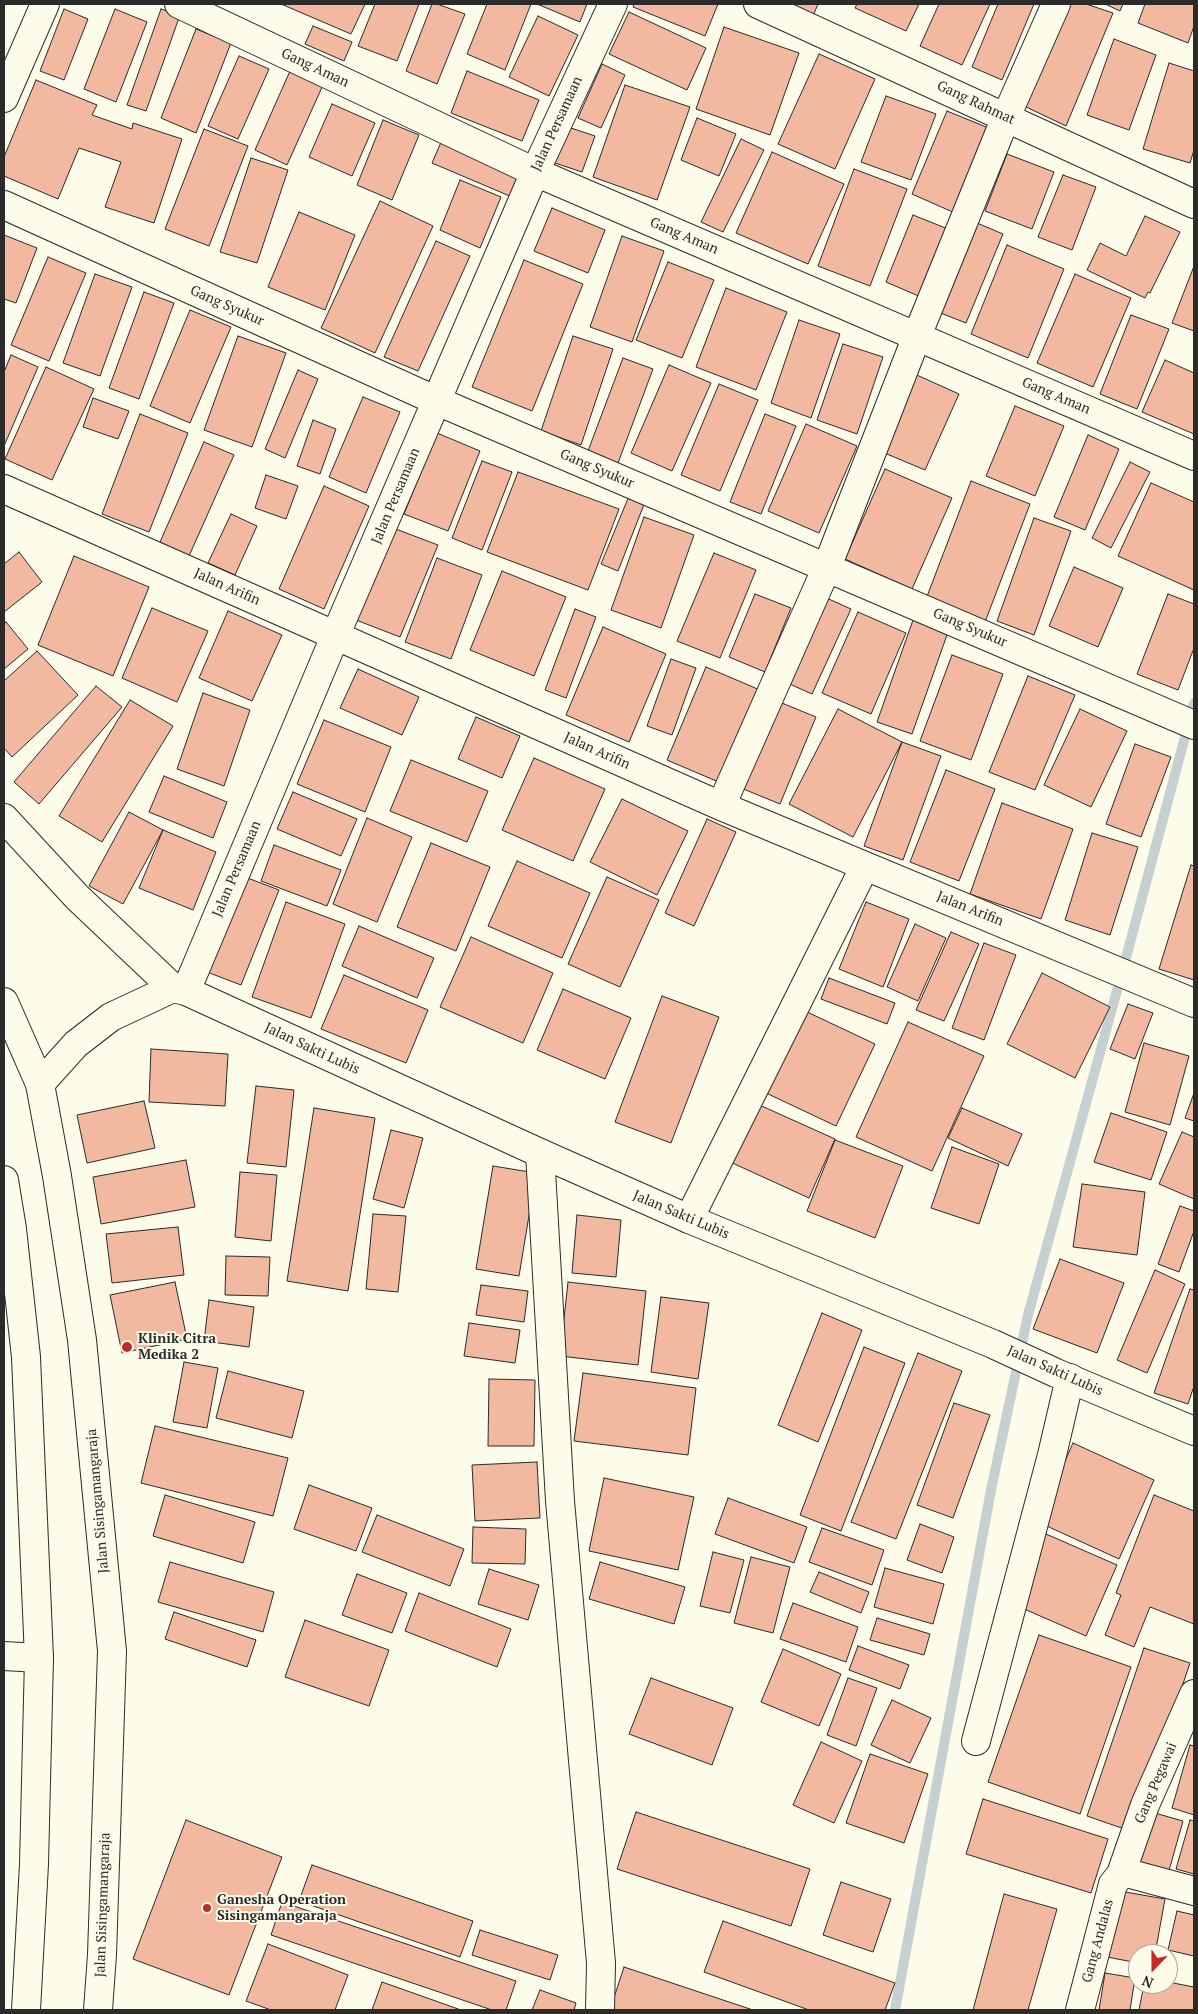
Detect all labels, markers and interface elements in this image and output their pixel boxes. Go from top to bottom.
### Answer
street label: Gang Aman [278,45,352,91]
street label: Jalan Persamaan [528,74,586,174]
street label: Gang Rahmat [934,78,1018,128]
street label: Gang Aman [647,214,721,258]
street label: Gang Syukur [187,282,267,330]
street label: Gang Aman [1019,374,1093,418]
street label: Jalan Persamaan [368,445,424,547]
street label: Gang Syukur [557,446,637,492]
street label: Jalan Arifin [191,565,263,609]
street label: Gang Syukur [930,605,1010,651]
street label: Jalan Arifin [561,729,633,773]
street label: Jalan Persamaan [209,818,265,920]
street label: Jalan Arifin [934,888,1006,930]
street label: Jalan Sakti Lubis [262,1020,362,1078]
street label: Jalan Sakti Lubis [630,1187,732,1243]
place label: Klinik Citra Medika 2 [138,1331,216,1364]
marker: Klinik Citra Medika 2 [120,1340,134,1354]
street label: Jalan Sakti Lubis [1004,1342,1106,1400]
street label: Jalan Sisingamangaraja [83,1428,113,1574]
street label: Gang Pegawai [1131,1740,1181,1826]
street label: Jalan Sisingamangaraja [92,1832,114,1978]
place label: Ganesha Operation Sisingamangaraja [217,1892,346,1924]
street label: Gang Andalas [1079,1897,1117,1985]
marker: Ganesha Operation Sisingamangaraja [201,1902,213,1914]
north arrow [1128,1944,1178,1994]
text: N [1139,1972,1156,1993]

